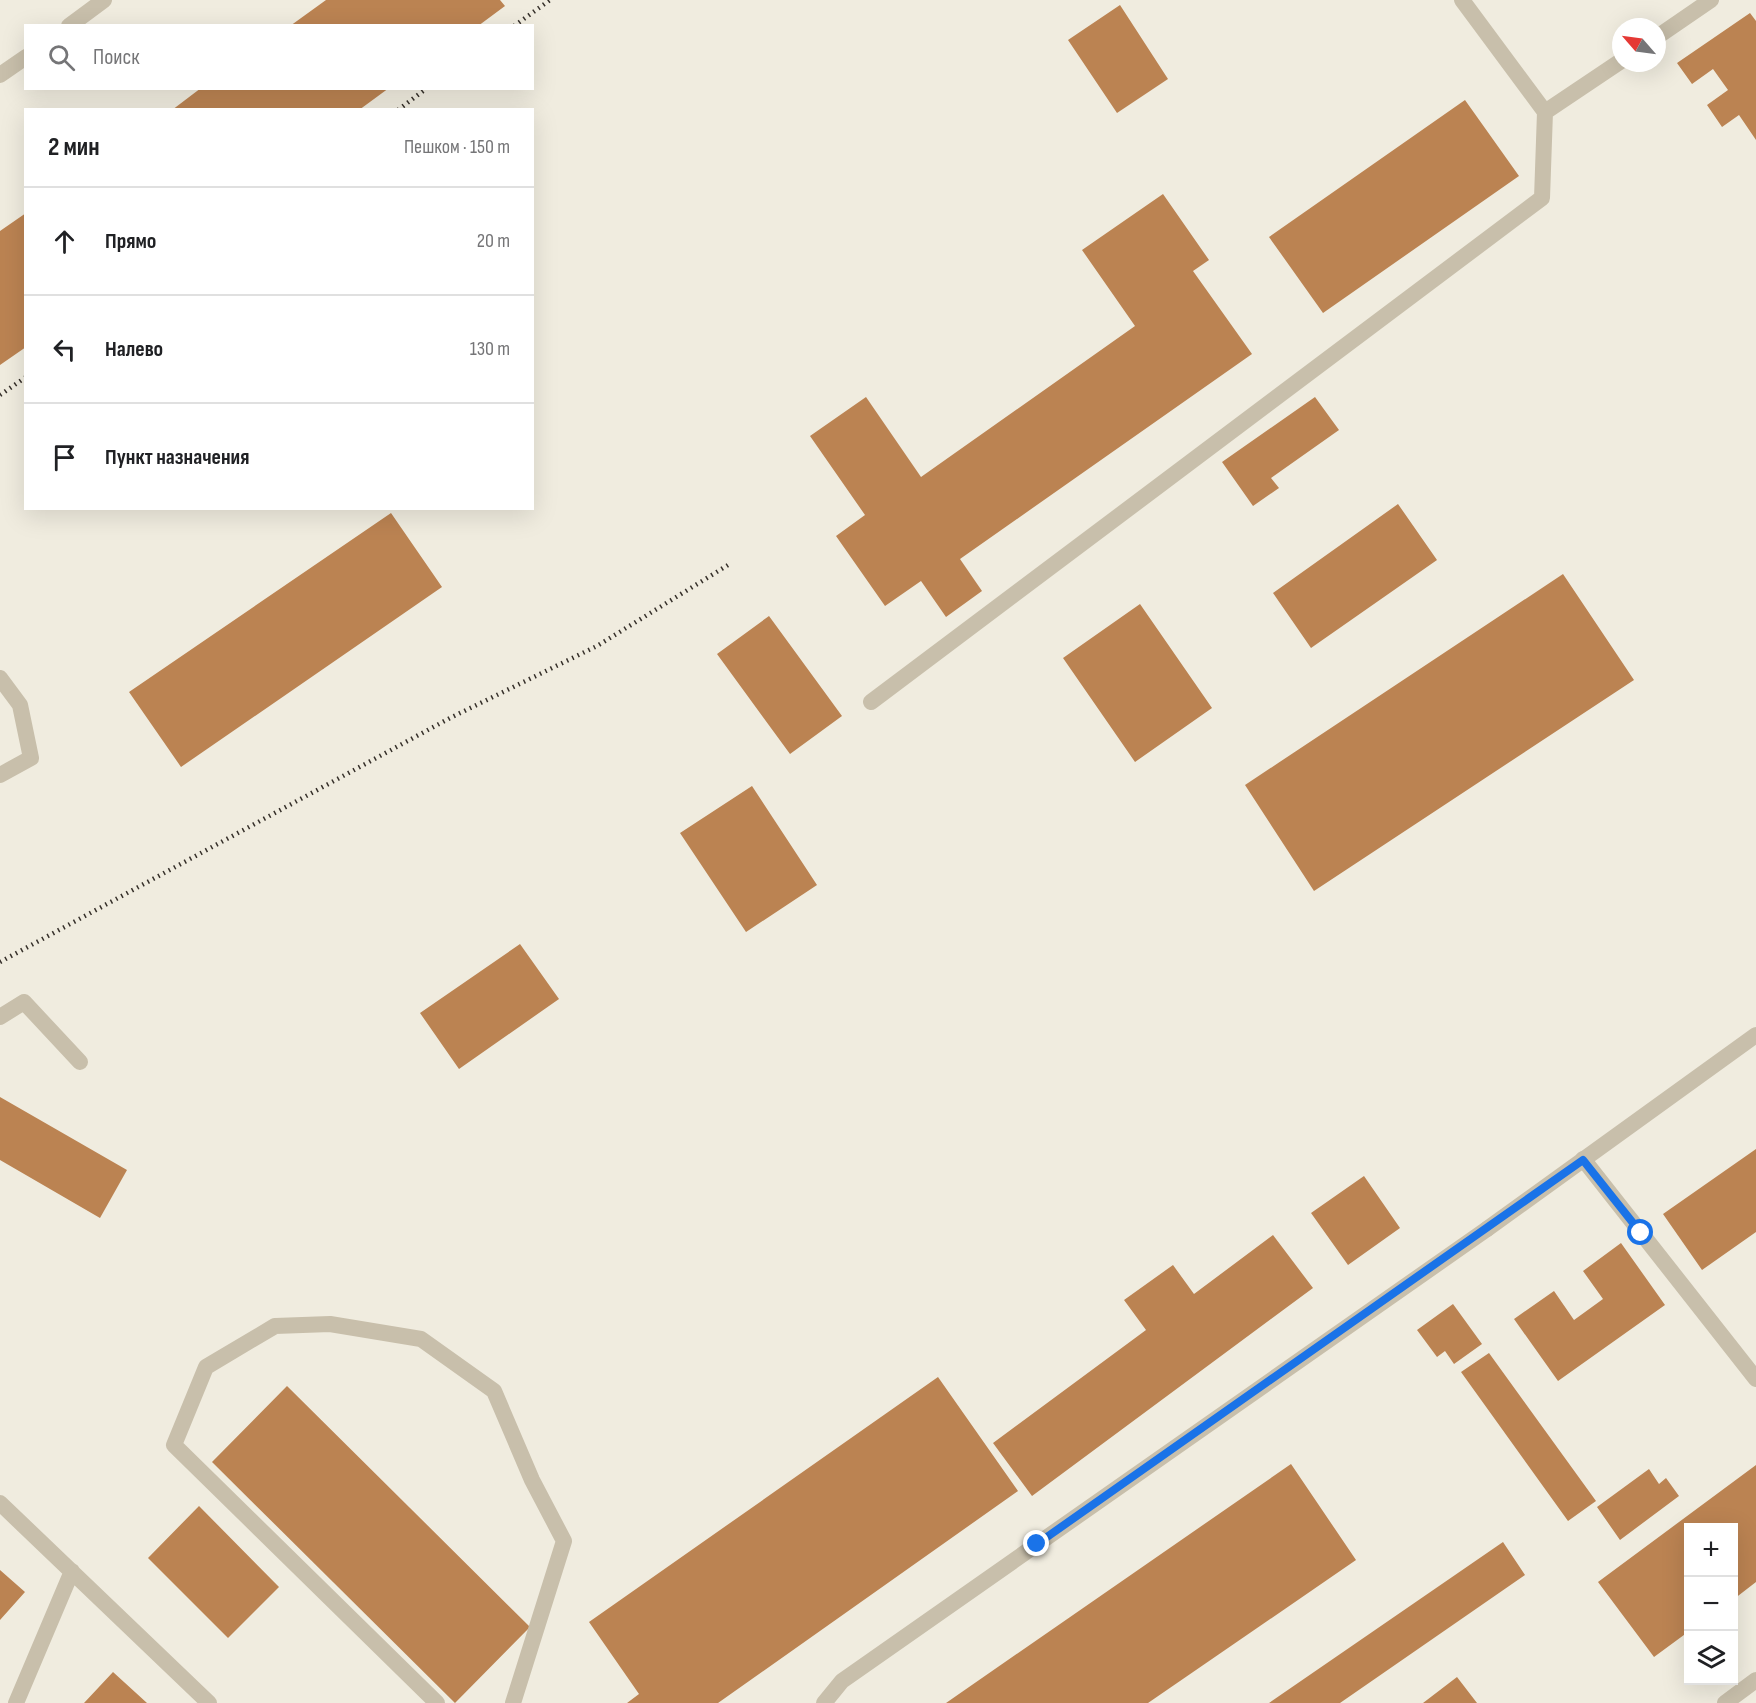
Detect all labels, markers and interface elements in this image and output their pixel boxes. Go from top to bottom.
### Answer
north arrow [1612,18,1666,72]
search box [24,24,534,90]
icon: search [45,41,78,74]
text: Поиск [93,44,139,71]
text: 2 мин [48,132,100,163]
text: Пешком · 150 m [404,135,510,159]
icon: ahead [48,225,81,258]
text: Прямо [105,228,156,255]
text: 20 m [477,229,510,253]
icon: left [48,333,81,366]
text: Налево [105,336,163,363]
text: 130 m [470,337,510,361]
icon: arrive [48,441,81,474]
text: Пункт назначения [105,444,249,471]
route start [1627,1219,1653,1245]
map controls [1684,1523,1738,1685]
button: + [1684,1523,1738,1577]
route end [1023,1530,1049,1556]
button: − [1684,1577,1738,1631]
button: layers [1684,1631,1738,1685]

